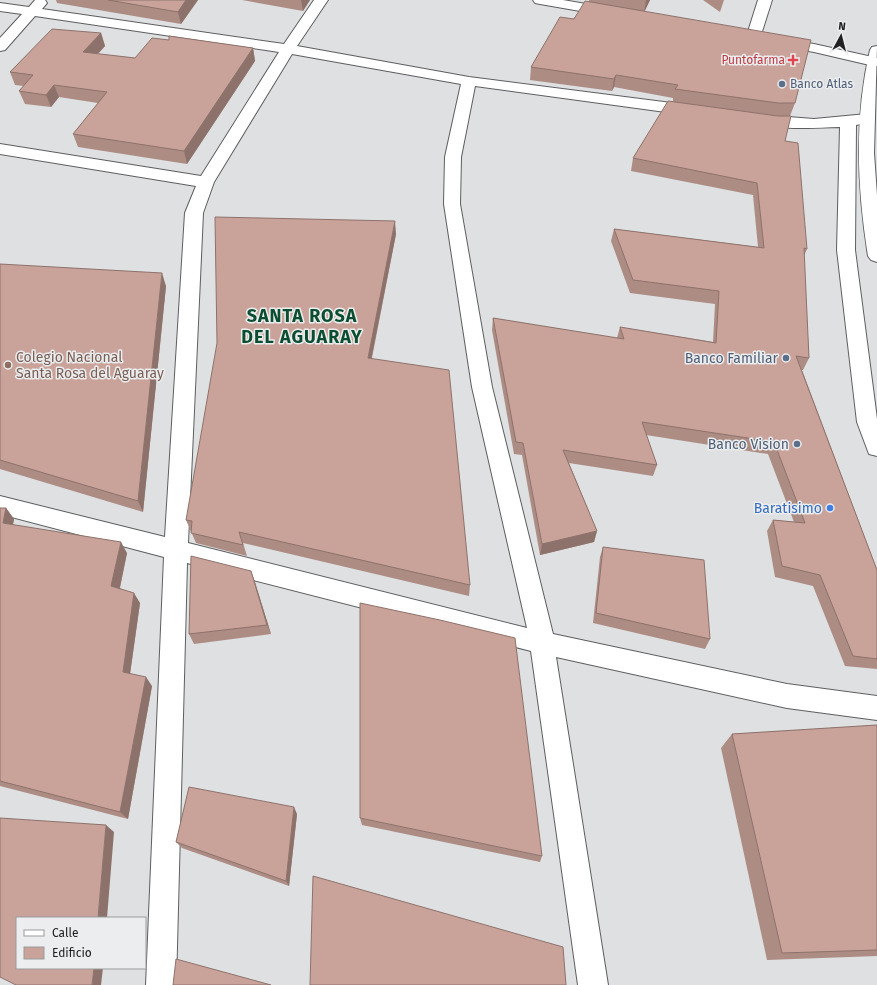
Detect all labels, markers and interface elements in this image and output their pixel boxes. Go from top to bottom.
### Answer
north arrow [821,16,861,56]
text: N [838,20,847,33]
place label: Puntofarma [721,53,785,67]
marker: Puntofarma [788,55,798,65]
place label: Banco Atlas [790,77,853,91]
marker: Banco Atlas [777,79,787,89]
district label: SANTA ROSA DEL AGUARAY [241,305,363,348]
place label: Colegio Nacional Santa Rosa del Aguaray [16,349,164,382]
place label: Banco Familiar [685,350,779,367]
marker: Banco Familiar [781,353,791,363]
marker: Colegio Nacional Santa Rosa del Aguaray [3,360,13,370]
place label: Banco Vision [708,436,789,453]
marker: Banco Vision [792,439,802,449]
place label: Baratisimo [754,500,822,517]
marker: Baratisimo [825,503,835,513]
legend [16,917,146,969]
text: Calle [52,926,79,940]
text: Edificio [52,946,92,960]

